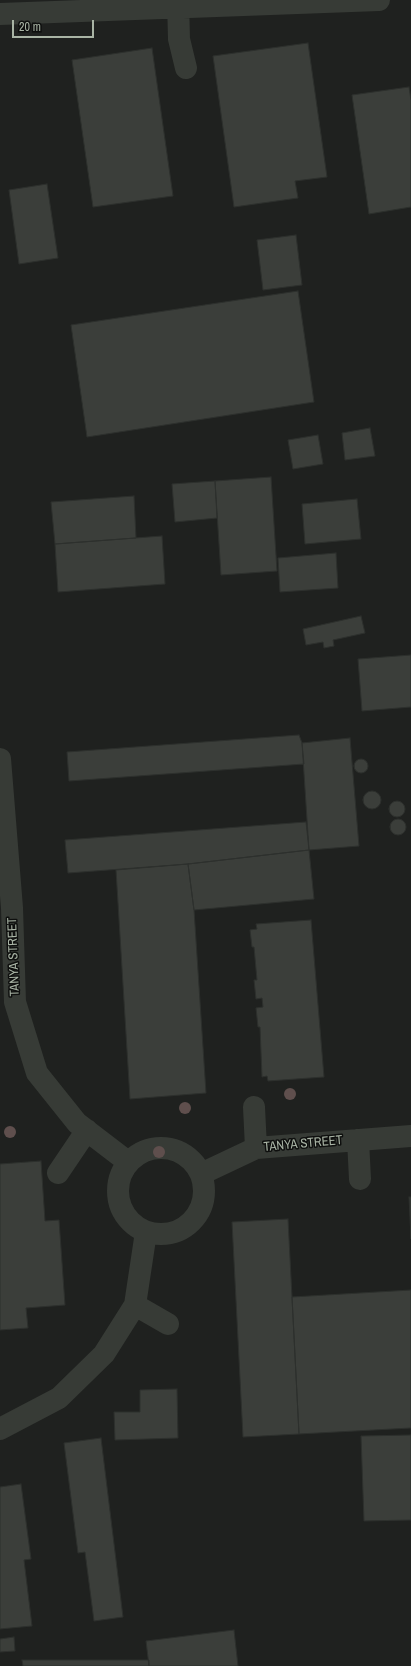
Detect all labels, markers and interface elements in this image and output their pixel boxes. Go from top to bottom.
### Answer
scale bar [14,12,96,38]
text: 20 m [19,19,41,35]
street label: TANYA STREET [5,917,23,997]
street label: TANYA STREET [263,1133,343,1155]

